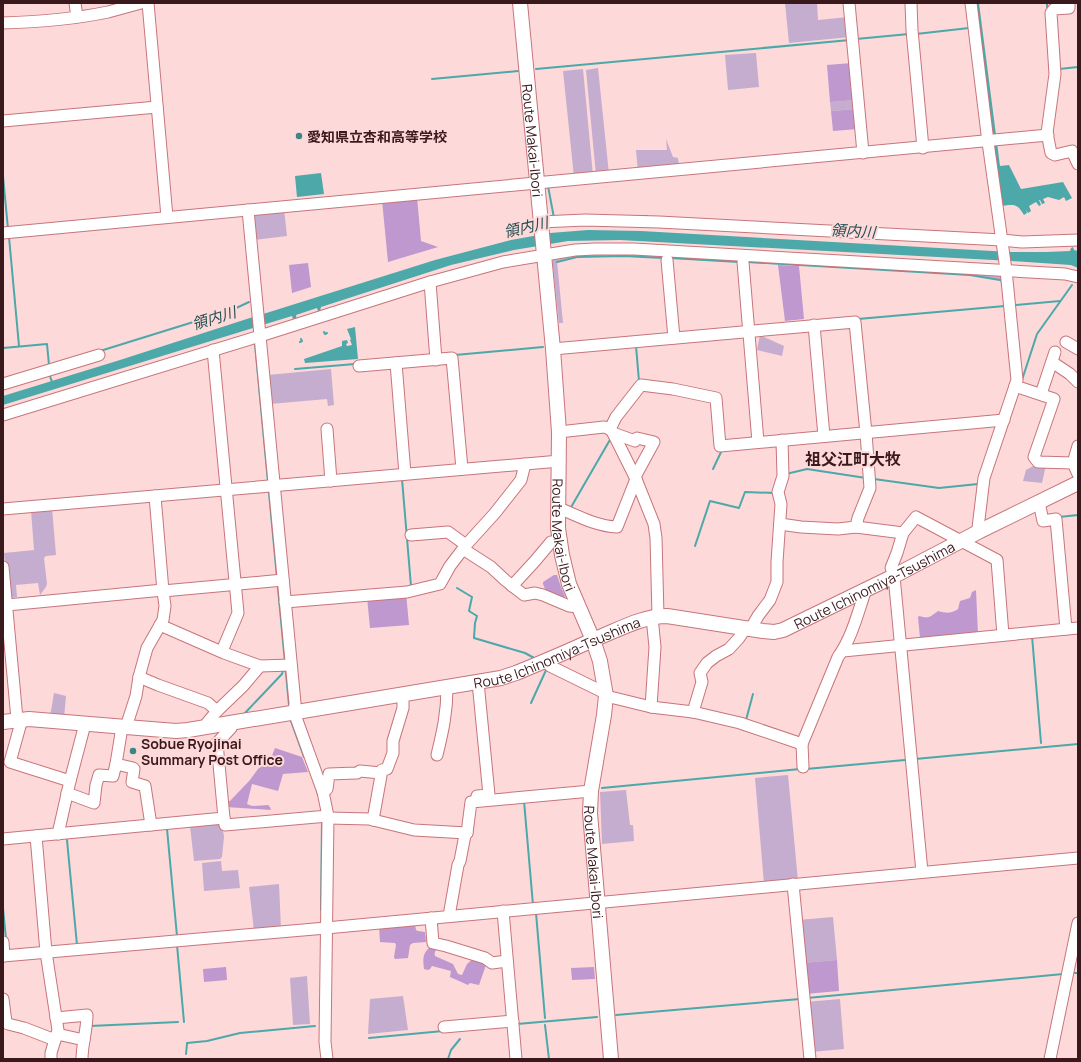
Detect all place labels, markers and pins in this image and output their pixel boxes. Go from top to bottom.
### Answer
place label: 愛知県立杏和高等学校 [307,127,447,146]
marker: 愛知県立杏和高等学校 [294,131,304,141]
place label: Sobue Ryojinai Summary Post Office [141,734,283,769]
marker: Sobue Ryojinai Summary Post Office [128,746,138,756]

